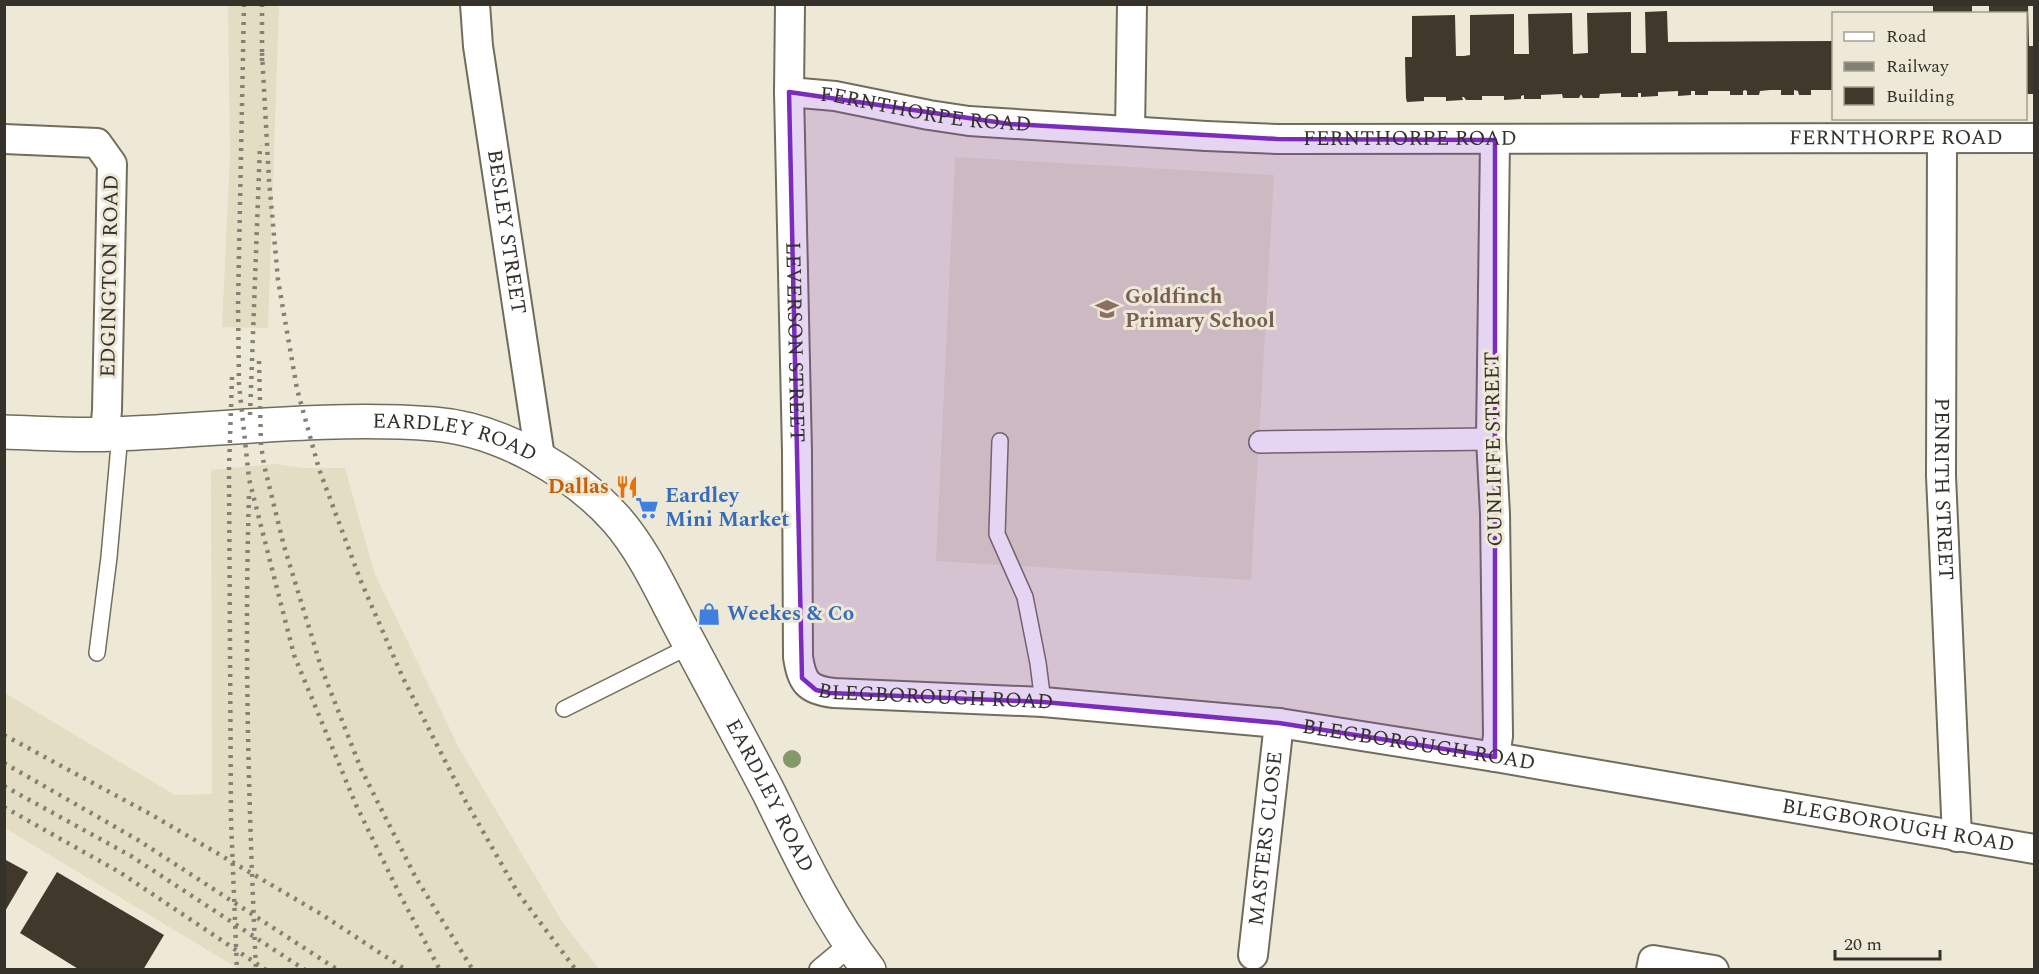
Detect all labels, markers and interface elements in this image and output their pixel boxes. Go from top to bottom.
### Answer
legend [1832,12,2027,120]
text: Road [1886,23,1927,50]
text: Railway [1886,53,1950,80]
street label: FERNTHORPE ROAD [819,79,1032,141]
text: Building [1886,83,1955,110]
street label: FERNTHORPE ROAD [1789,122,2003,154]
street label: FERNTHORPE ROAD [1303,123,1517,155]
street label: BESLEY STREET [478,147,534,316]
street label: EDGINGTON ROAD [92,174,128,378]
street label: LEVERSON STREET [776,241,813,443]
place label: Goldfinch Primary School [1125,281,1275,337]
school or university icon: Goldfinch Primary School [1094,296,1120,322]
street label: CUNLIFFE STREET [1476,351,1512,547]
street label: PENRITH STREET [1925,397,1962,581]
street label: EARDLEY ROAD [372,406,542,471]
place label: Dallas [548,471,609,503]
restaurant icon: Dallas [614,474,640,500]
place label: Eardley Mini Market [665,480,789,536]
supermarket icon: Eardley Mini Market [634,495,660,521]
place label: Weekes & Co [727,598,854,630]
shop icon: Weekes & Co [696,601,722,627]
street label: BLEGBOROUGH ROAD [815,675,1055,719]
street label: BLEGBOROUGH ROAD [1300,711,1538,780]
street label: EARDLEY ROAD [717,713,822,878]
street label: MASTERS CLOSE [1240,750,1292,928]
street label: BLEGBOROUGH ROAD [1779,790,2017,861]
scale bar [1835,923,1940,961]
text: 20 m [1844,931,1882,958]

